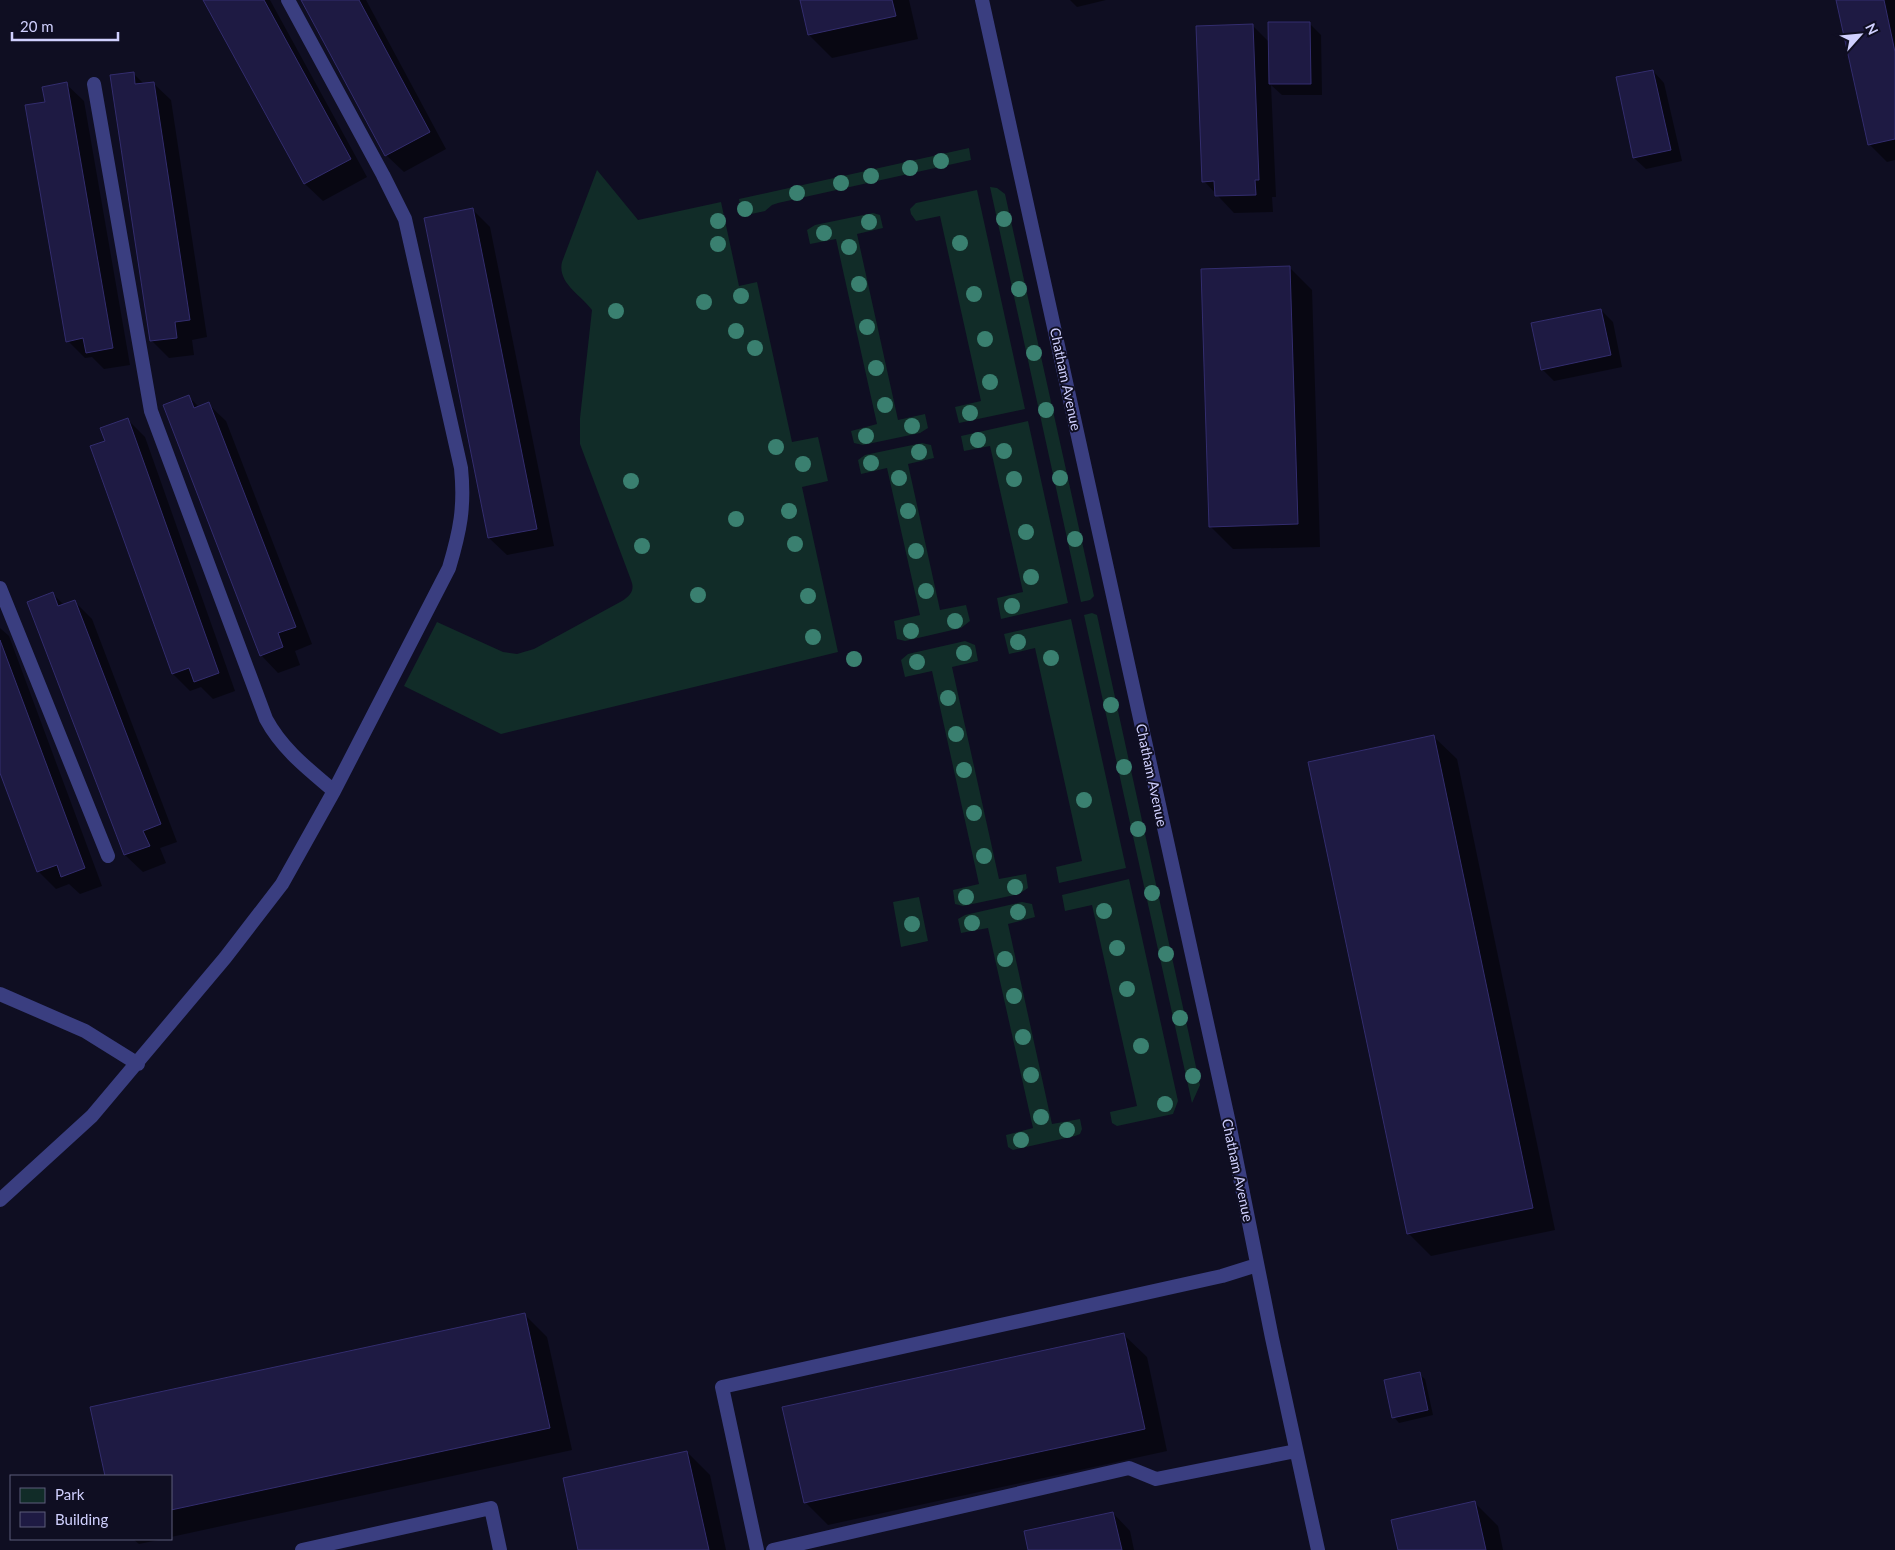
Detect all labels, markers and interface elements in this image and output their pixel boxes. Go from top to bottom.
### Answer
scale bar [12,10,119,42]
north arrow [1835,10,1885,60]
text: 20 m [20,17,54,35]
text: N [1862,20,1882,38]
street label: Chatham Avenue [1047,326,1085,432]
street label: Chatham Avenue [1133,722,1171,828]
street label: Chatham Avenue [1219,1117,1257,1223]
legend [10,1475,172,1540]
text: Park [55,1485,85,1503]
text: Building [55,1510,108,1528]

